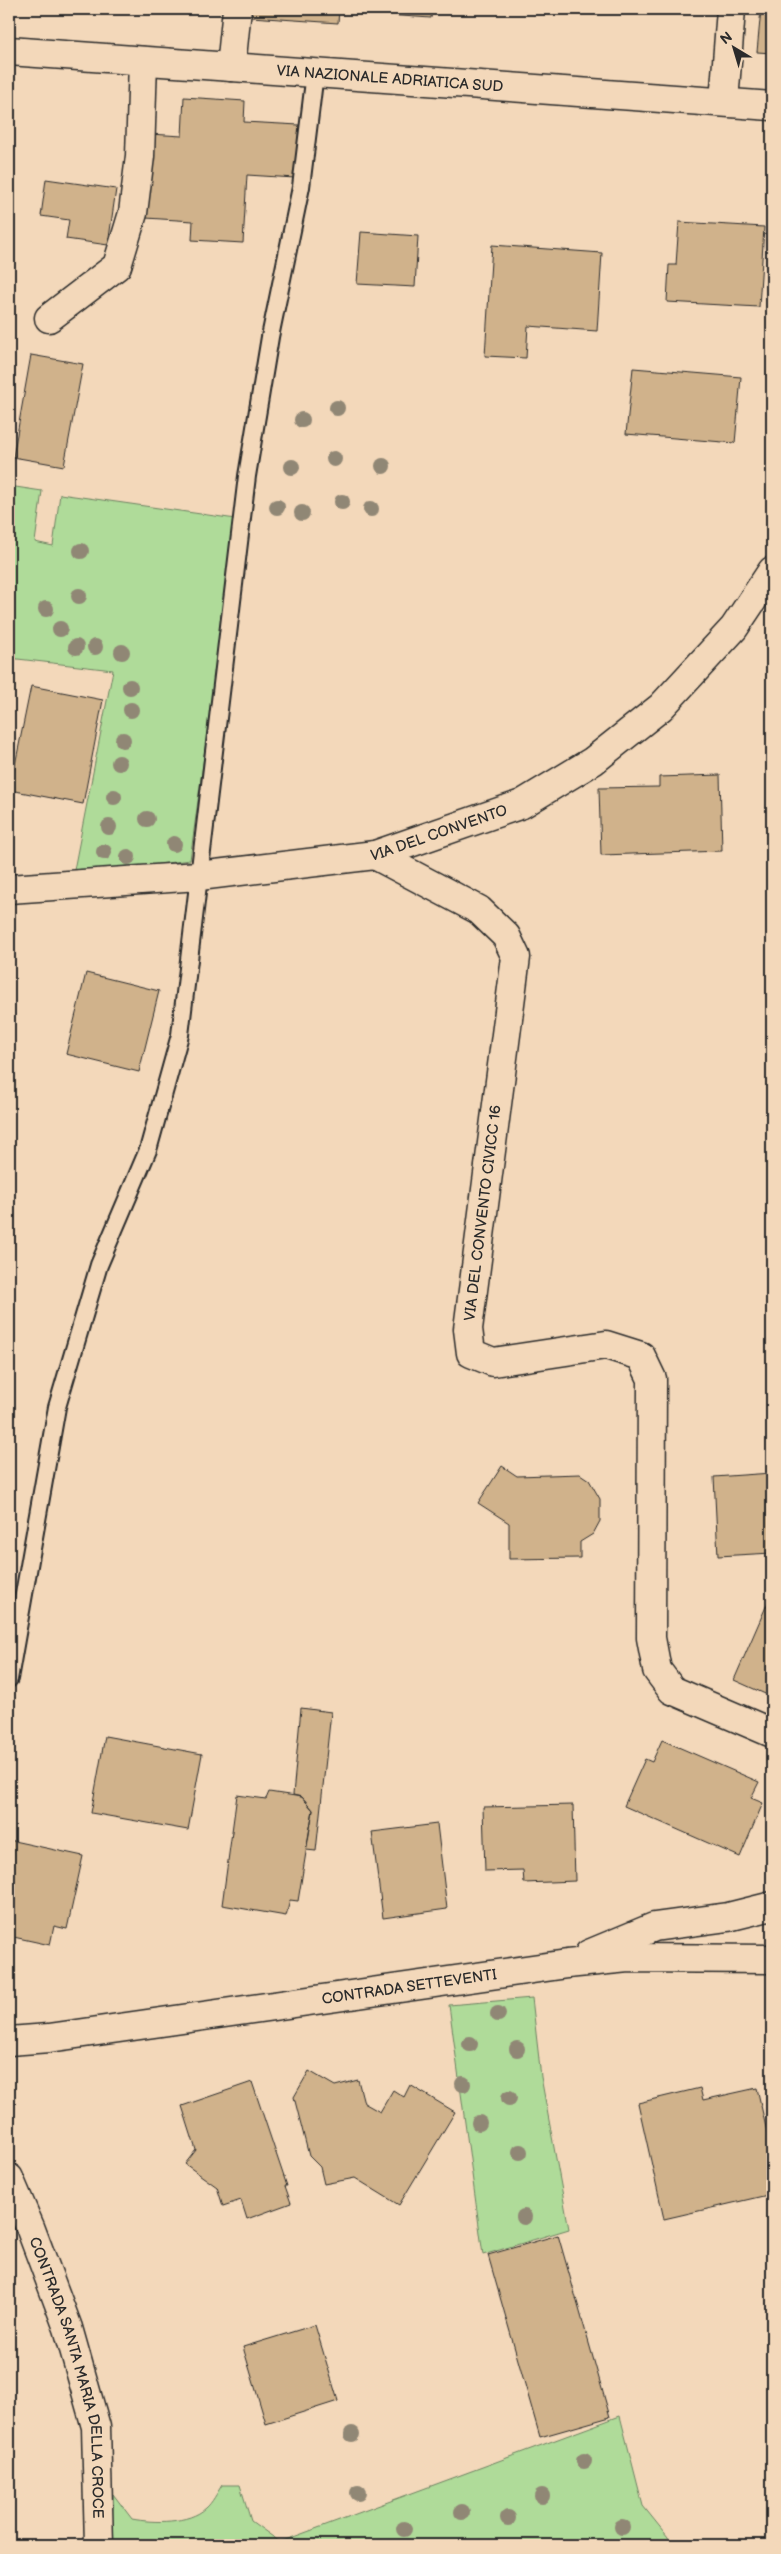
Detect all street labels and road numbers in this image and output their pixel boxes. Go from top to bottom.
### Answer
street label: VIA NAZIONALE ADRIATICA SUD [276,61,504,96]
street label: VIA DEL CONVENTO [369,800,510,865]
street label: VIA DEL CONVENTO CIVICC 16 [460,1104,506,1322]
street label: CONTRADA SETTEVENTI [320,1965,498,2008]
street label: CONTRADA SANTA MARIA DELLA CROCE [25,2234,108,2519]

